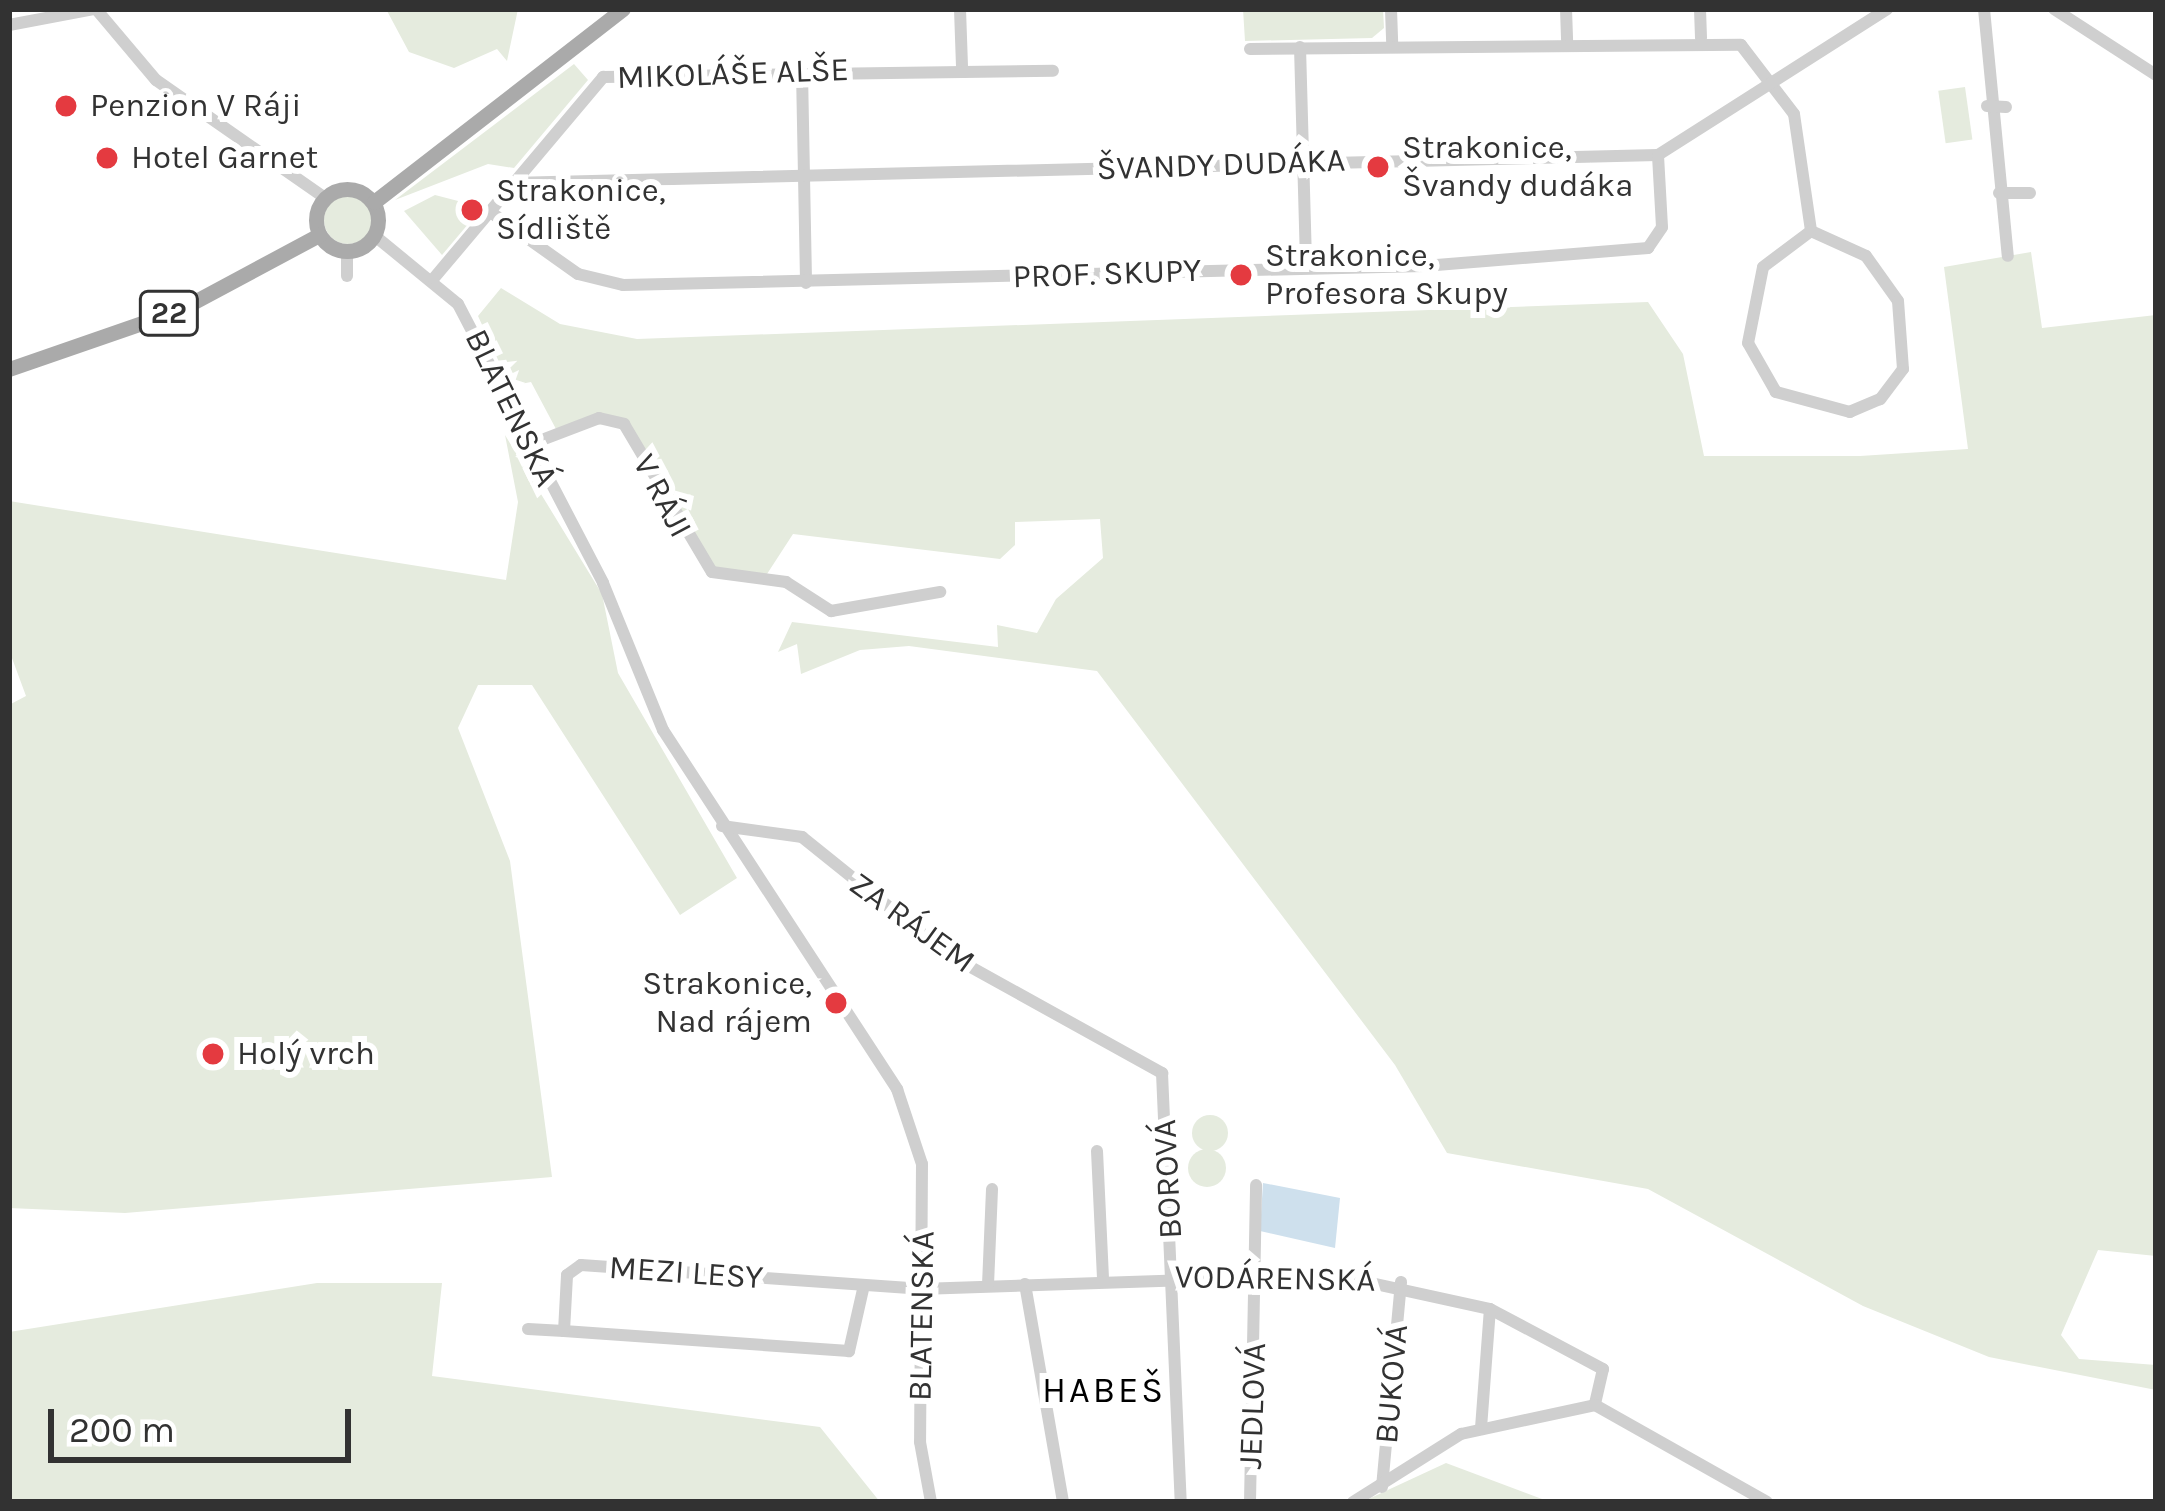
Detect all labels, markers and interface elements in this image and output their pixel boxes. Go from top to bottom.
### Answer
street label: MIKOLÁŠE ALŠE [616,50,850,98]
place label: Penzion V Ráji [90,86,301,126]
marker: Penzion V Ráji [53,93,79,119]
place label: Strakonice, Švandy dudáka [1402,128,1633,206]
place label: Hotel Garnet [131,138,318,178]
street label: ŠVANDY DUDÁKA [1096,141,1346,189]
marker: Hotel Garnet [94,145,120,171]
marker: Strakonice, Švandy dudáka [1365,154,1391,180]
place label: Strakonice, Sídliště [496,171,666,249]
marker: Strakonice, Sídliště [459,197,485,223]
place label: Strakonice, Profesora Skupy [1265,236,1508,314]
street label: PROF. SKUPY [1012,251,1202,297]
marker: Strakonice, Profesora Skupy [1228,262,1254,288]
road number: 22 [136,289,202,337]
street label: BLATENSKÁ [456,323,566,493]
street label: V RÁJI [624,448,700,544]
street label: ZA RÁJEM [842,864,982,982]
place label: Strakonice, Nad rájem [642,964,812,1042]
marker: Strakonice, Nad rájem [823,990,849,1016]
place label: Holý vrch [237,1034,375,1074]
marker: Holý vrch [200,1041,226,1067]
street label: BOROVÁ [1145,1118,1191,1240]
street label: BLATENSKÁ [901,1231,943,1401]
street label: MEZI LESY [608,1248,764,1298]
street label: VODÁRENSKÁ [1174,1257,1376,1301]
street label: BUKOVÁ [1367,1323,1417,1445]
street label: JEDLOVÁ [1231,1342,1275,1470]
district label: HABEŠ [1042,1369,1166,1413]
scale bar [54,1385,357,1459]
text: 200 m [69,1409,175,1451]

